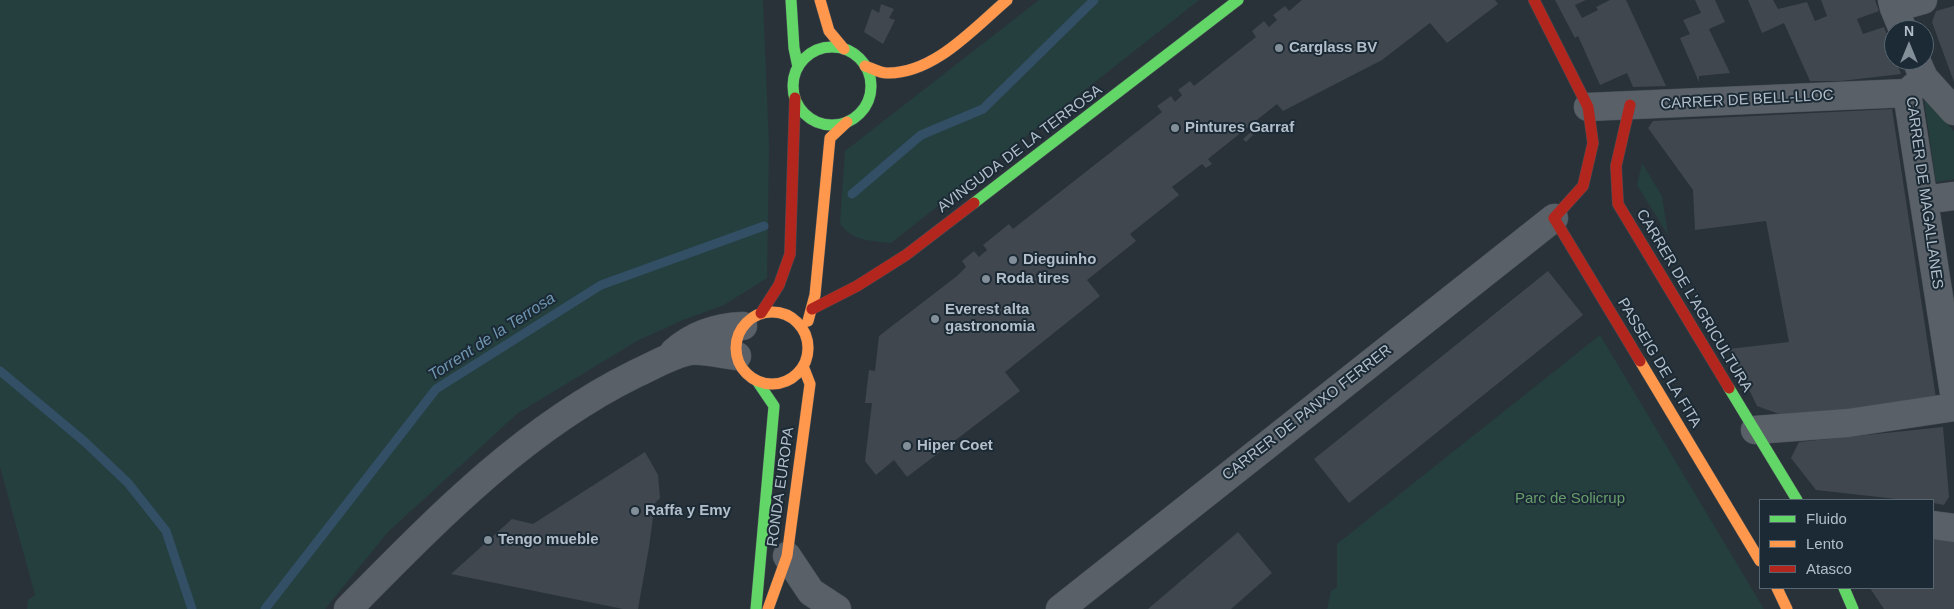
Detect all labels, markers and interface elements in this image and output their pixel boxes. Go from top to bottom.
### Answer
north arrow [1884,20,1934,70]
text: N [1904,23,1914,39]
place label: Carglass BV [1289,39,1377,57]
marker: Carglass BV [1273,42,1285,54]
street label: AVINGUDA DE LA TERROSA [934,81,1106,217]
street label: CARRER DE BELL-LLOC [1660,86,1834,114]
street label: CARRER DE MAGALLANES [1902,96,1946,290]
place label: Pintures Garraf [1185,119,1294,137]
marker: Pintures Garraf [1169,122,1181,134]
street label: CARRER DE L'AGRICULTURA [1632,206,1756,396]
place label: Dieguinho [1023,251,1096,269]
marker: Dieguinho [1007,254,1019,266]
place label: Roda tires [996,270,1069,288]
marker: Roda tires [980,273,992,285]
water label: Torrent de la Terrosa [425,289,559,385]
street label: PASSEIG DE LA FITA [1613,295,1705,431]
place label: Everest alta gastronomia [945,301,1035,336]
marker: Everest alta gastronomia [929,313,941,325]
street label: CARRER DE PANXO FERRER [1219,341,1395,485]
street label: RONDA EUROPA [764,426,798,548]
place label: Hiper Coet [917,437,993,455]
marker: Hiper Coet [901,440,913,452]
park label: Parc de Solicrup [1515,490,1625,508]
legend [1759,499,1934,589]
place label: Raffa y Emy [645,502,731,520]
marker: Raffa y Emy [629,505,641,517]
text: Fluido [1806,510,1847,527]
place label: Tengo mueble [498,531,599,549]
marker: Tengo mueble [482,534,494,546]
text: Lento [1806,535,1844,552]
text: Atasco [1806,560,1852,577]

